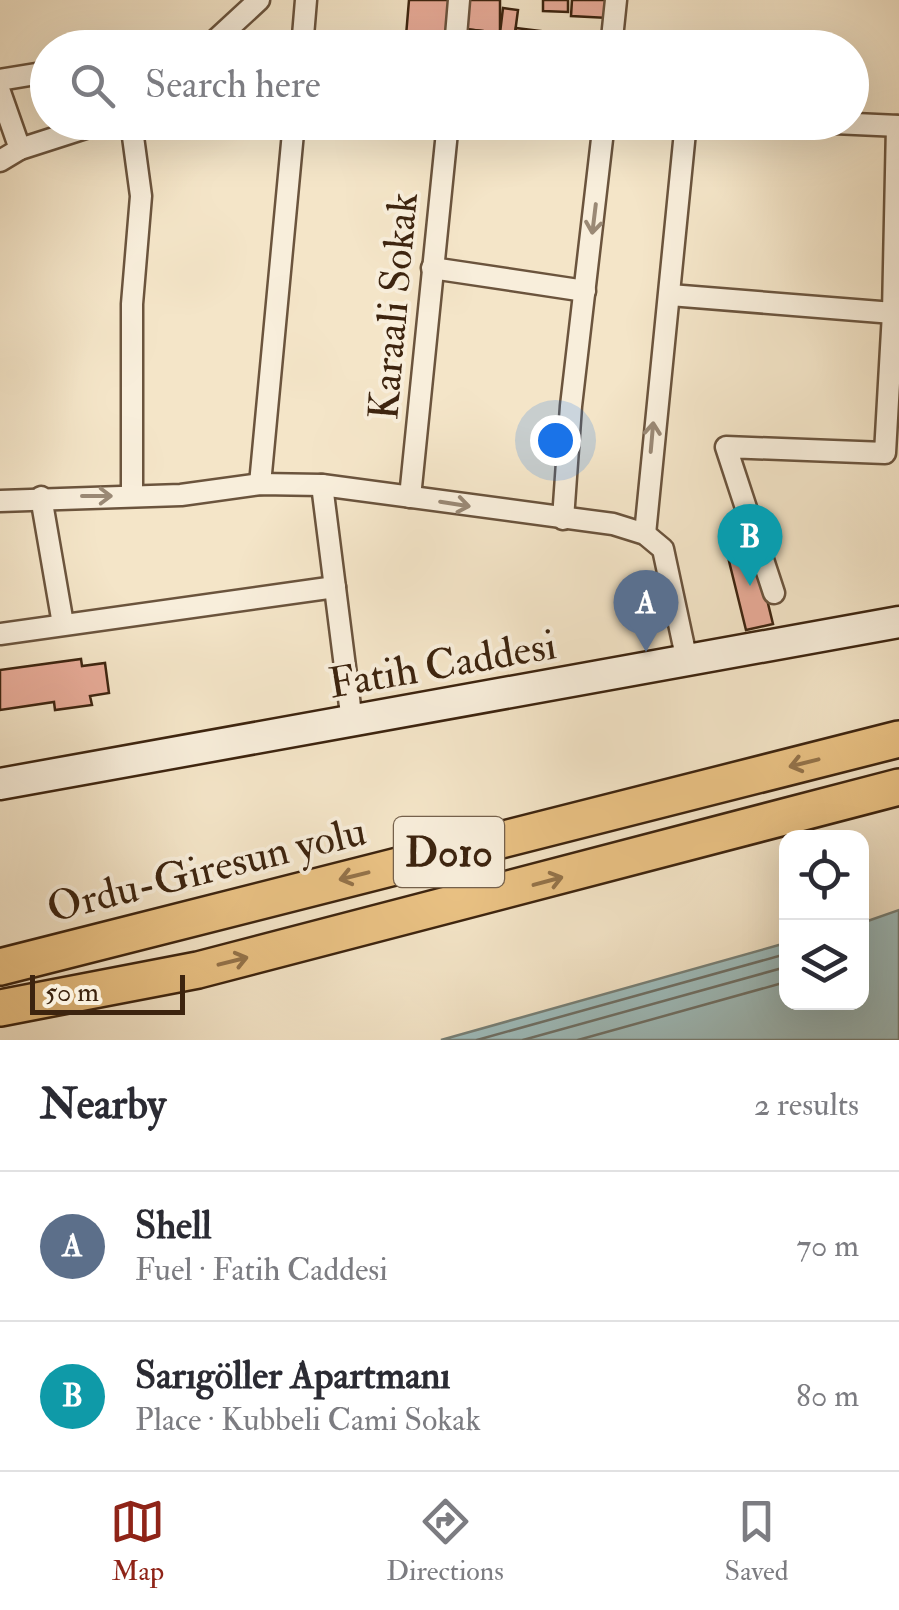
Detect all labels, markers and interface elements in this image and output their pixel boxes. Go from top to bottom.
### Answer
search box [30,30,869,140]
icon: search [65,58,120,113]
text: Search here [145,61,321,109]
street label: Karaali Sokak [358,190,430,422]
one-way arrow [584,203,603,235]
your location [530,415,581,466]
one-way arrow [642,421,661,454]
one-way arrow [81,487,113,506]
one-way arrow [438,495,471,514]
pin: B [718,504,782,586]
pin: A [614,570,678,652]
street label: Fatih Caddesi [324,619,560,711]
one-way arrow [789,754,820,773]
street label: Ordu-Giresun yolu [42,805,371,935]
road number: D010 [394,817,504,887]
map controls [779,830,869,1010]
button: locate [779,830,869,920]
one-way arrow [339,868,370,887]
one-way arrow [532,871,563,890]
button: layers [779,920,869,1010]
one-way arrow [217,951,248,970]
scale bar [30,970,185,1014]
text: 50 m [45,975,99,1010]
text: Nearby [40,1079,166,1131]
text: 2 results [754,1085,859,1125]
text: Shell [135,1202,211,1250]
text: A [62,1226,83,1266]
text: 70 m [796,1226,859,1266]
text: Fuel · Fatih Caddesi [135,1250,388,1290]
text: Sarıgöller Apartmanı [135,1352,450,1400]
text: B [62,1376,83,1416]
text: 80 m [796,1376,859,1416]
text: Place · Kubbeli Cami Sokak [135,1400,481,1440]
tab: Map [110,1494,165,1589]
tab: Directions [386,1494,504,1589]
tab: Saved [725,1494,789,1589]

